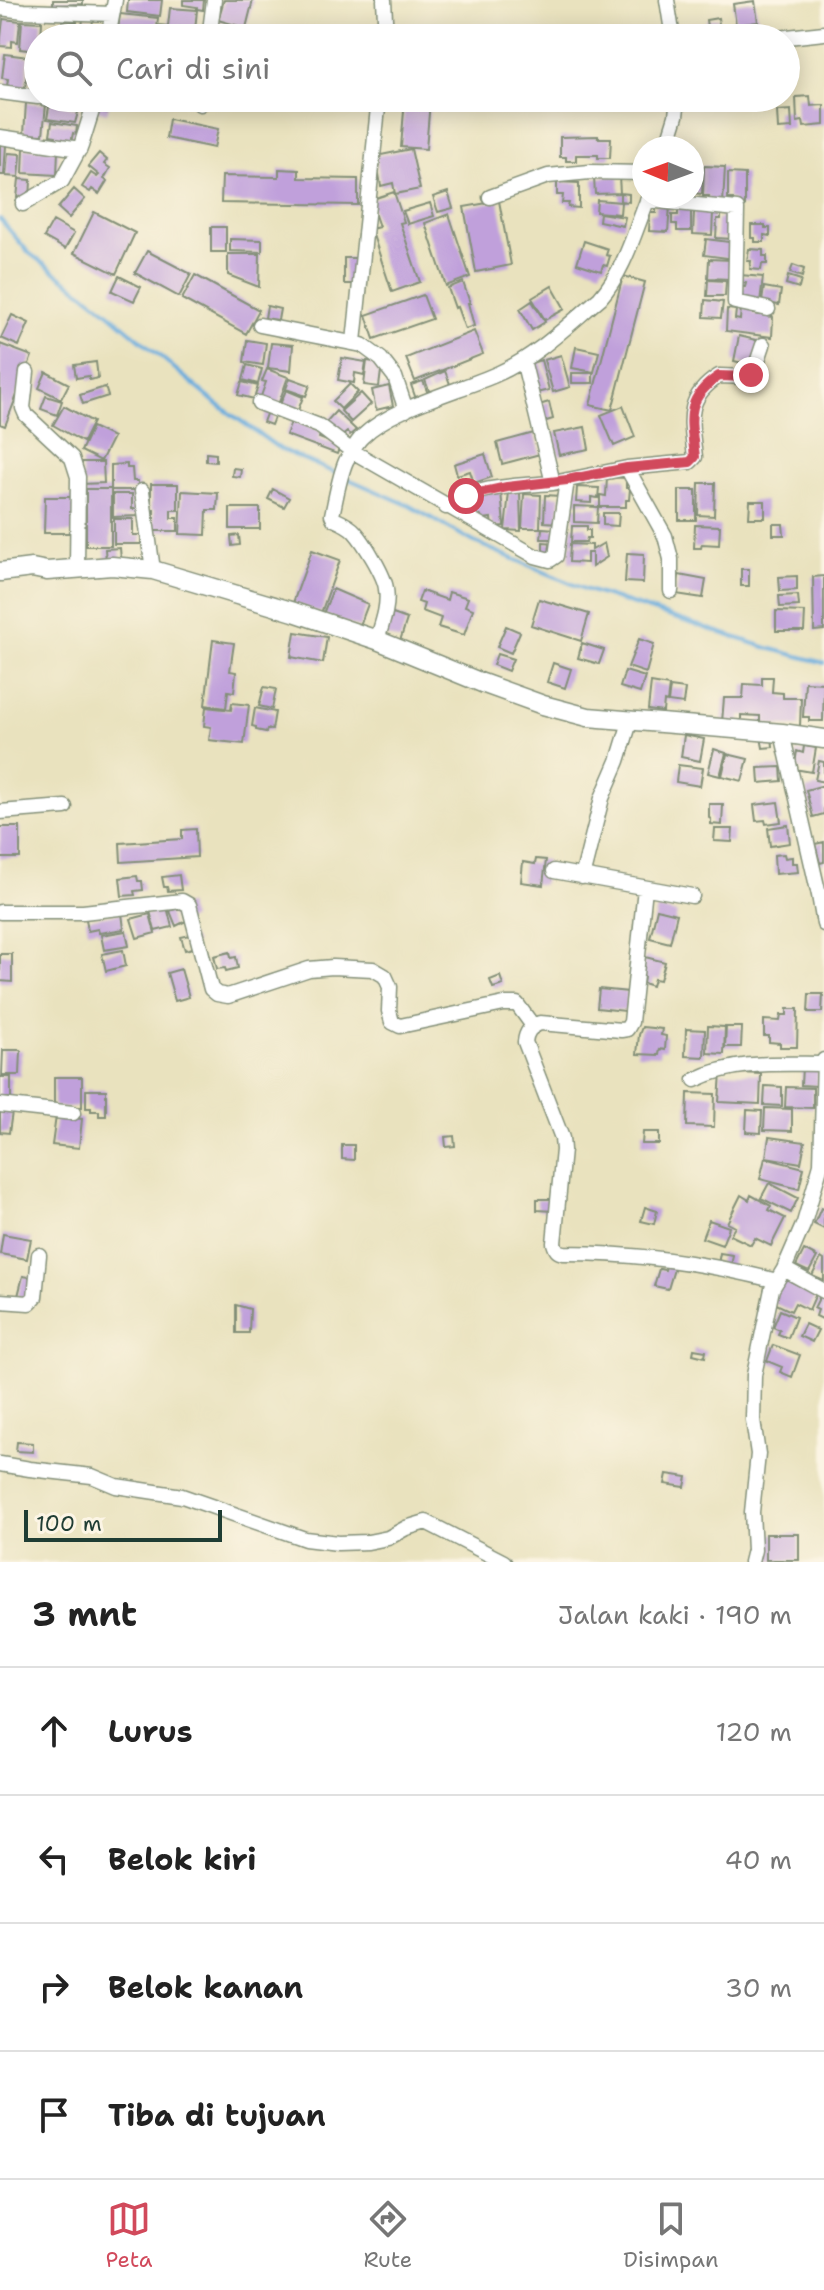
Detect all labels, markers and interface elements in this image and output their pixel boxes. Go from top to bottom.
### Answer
search box [24,24,800,112]
icon: search [52,46,96,90]
text: Cari di sini [116,48,271,89]
north arrow [632,136,704,208]
route end [733,357,769,393]
route start [448,478,484,514]
scale bar [24,1506,222,1542]
text: 100 m [36,1509,102,1538]
text: 3 mnt [32,1591,137,1637]
text: Jalan kaki · 190 m [558,1597,792,1632]
icon: ahead [32,1709,76,1753]
text: Lurus [108,1711,193,1752]
text: 120 m [716,1714,792,1749]
icon: left [32,1837,76,1881]
text: Belok kiri [108,1839,256,1880]
text: 40 m [725,1842,792,1877]
icon: right [32,1965,76,2009]
text: Belok kanan [108,1967,303,2008]
text: 30 m [725,1970,792,2005]
icon: arrive [32,2093,76,2137]
text: Tiba di tujuan [108,2095,326,2136]
tab: Peta [106,2197,152,2274]
tab: Rute [363,2197,412,2274]
tab: Disimpan [623,2197,718,2274]

